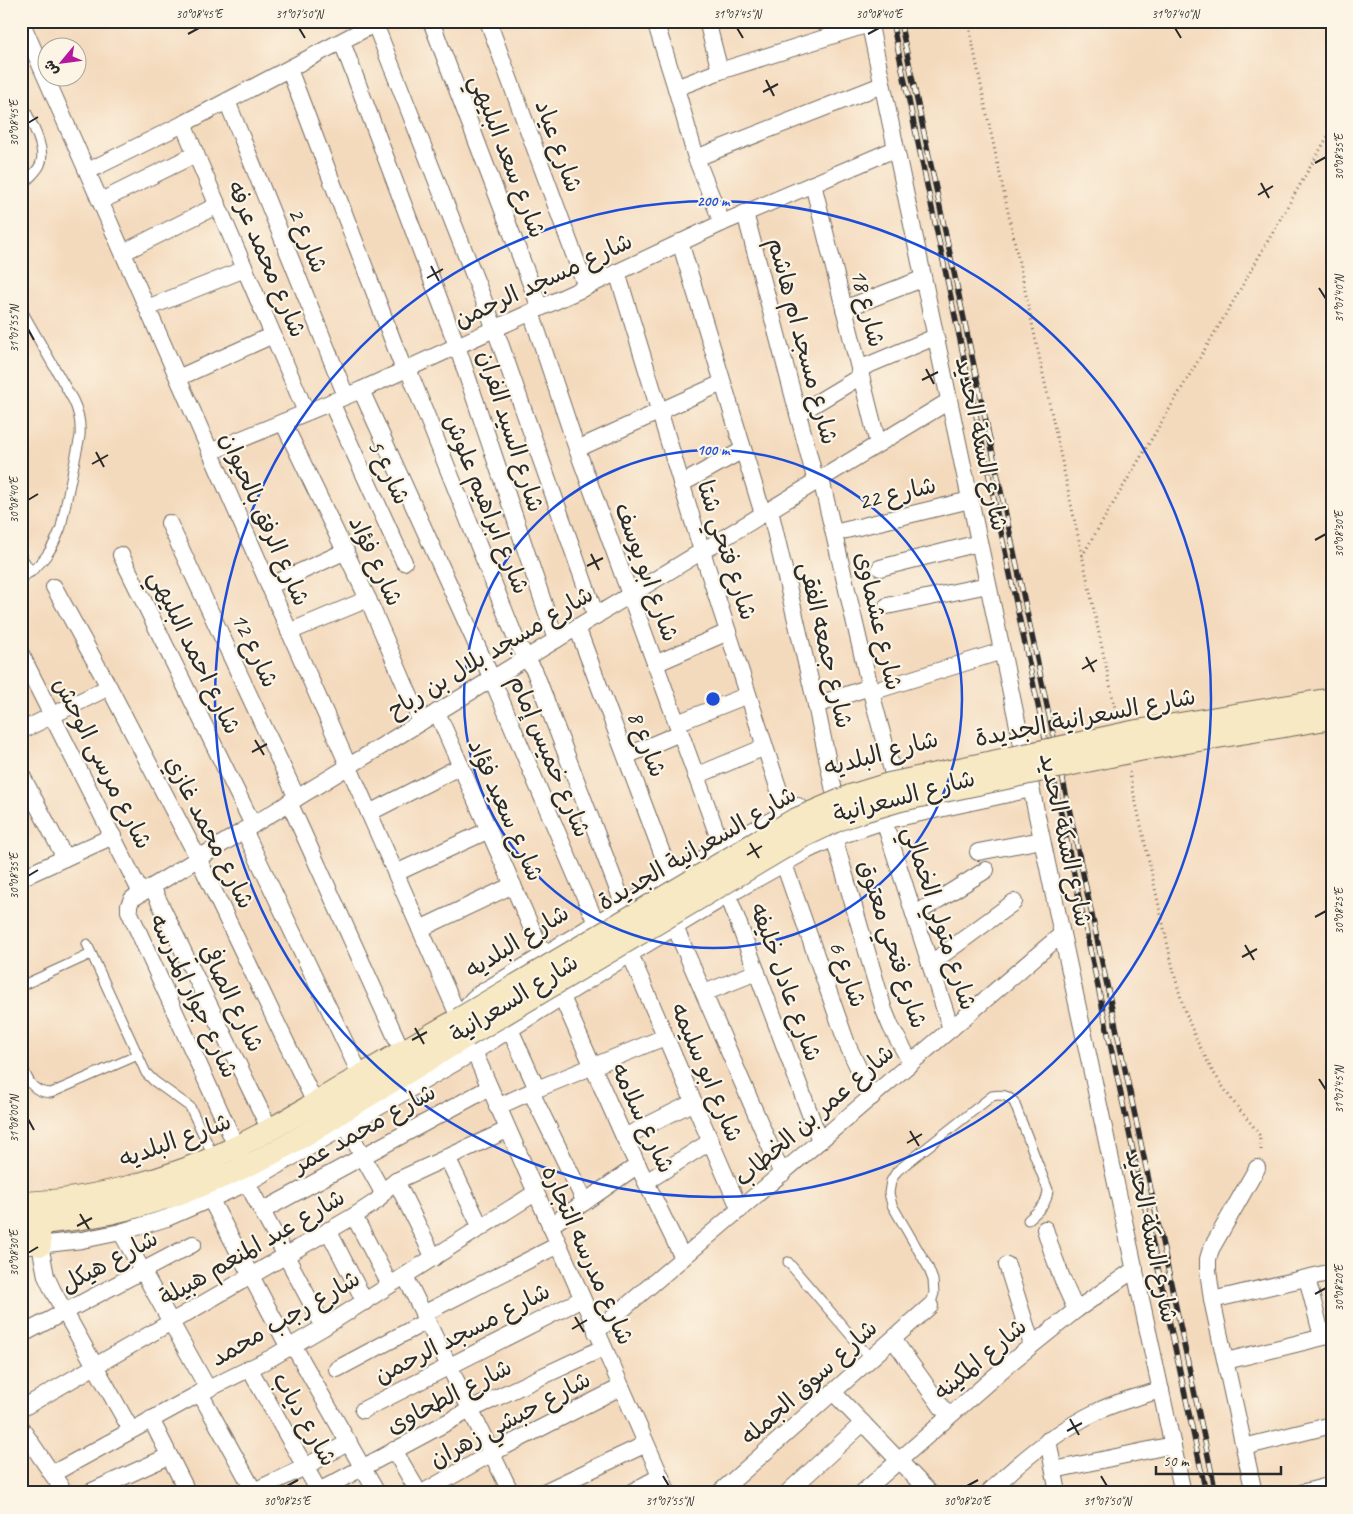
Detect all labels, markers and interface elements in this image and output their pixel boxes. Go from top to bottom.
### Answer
text: 30°08'45"E [176,6,224,22]
text: 31°07'50"N [275,6,324,22]
text: 31°07'45"N [713,6,762,22]
text: 30°08'40"E [856,6,904,22]
text: 31°07'40"N [1151,6,1200,22]
north arrow [38,38,88,88]
text: ش [40,57,62,79]
street label: شارع سعد البليهي [457,70,553,244]
street label: شارع عياد [527,96,590,197]
text: 30°08'45"E [6,98,22,146]
text: 30°08'35"E [1331,132,1347,180]
street label: شارع محمد عرفه [219,176,313,343]
text: 200 m [697,192,731,211]
street label: شارع 2 [279,203,335,278]
street label: شارع مسجد الرحمن [449,225,638,336]
street label: شارع مسجد ام هاشم [758,234,845,449]
street label: شارع 18 [842,266,892,351]
text: 31°07'40"N [1331,274,1347,323]
text: 31°07'55"N [6,304,22,353]
street label: شارع السيد الفران [469,346,551,516]
street label: شارع السكة الحديد [947,354,1015,534]
street label: شارع ابراهيم علوش [434,410,537,600]
street label: شارع الرفق بالحيوان [211,427,317,611]
street label: شارع 5 [359,435,417,510]
text: 100 m [697,441,731,460]
street label: شارع 22 [855,469,939,518]
text: 30°08'40"E [6,475,22,523]
street label: شارع فتحي شتا [685,476,764,626]
street label: شارع ابو يوسف [606,498,686,646]
text: 30°08'30"E [1331,509,1347,557]
street label: شارع فؤاد [340,511,410,612]
street label: شارع عشماوى [847,549,909,694]
street label: شارع جمعه الفقى [790,559,860,732]
street label: شارع احمد البليهي [137,565,248,742]
street label: شارع مسجد بلال بن رباح [382,579,599,727]
street label: شارع 12 [223,608,285,693]
street label: شارع خميس إمام [499,670,598,843]
street label: شارع مرسى الوحش [45,672,159,855]
street label: شارع السعرانية الجديدة [972,681,1198,755]
centre of rings [704,690,722,708]
street label: شارع 8 [619,707,673,782]
street label: شارع البلديه [821,723,942,785]
street label: شارع سعيد فؤاد [459,734,551,887]
street label: شارع محمد غازي [157,750,262,915]
street label: شارع السكة الحديد [1031,750,1099,930]
street label: شارع السعرانية [830,763,979,831]
street label: شارع السعرانية الجديدة [592,779,803,919]
street label: شارع متولي الخمالي [890,822,984,1016]
text: 30°08'35"E [6,851,22,899]
street label: شارع فتحي معتوق [846,856,934,1034]
text: 30°08'25"E [1331,886,1347,934]
street label: شارع البلديه [459,897,576,986]
street label: شارع عادل خليفه [742,899,829,1066]
street label: شارع جوار المدرسه [141,909,245,1084]
street label: شارع 6 [820,937,874,1012]
street label: شارع الصافي [191,939,271,1058]
street label: شارع السعرانية [444,947,585,1051]
street label: شارع ابو سليمه [662,998,750,1147]
street label: شارع عمر بن الخطاب [728,1037,902,1194]
street label: شارع سلامه [603,1058,682,1179]
text: 31°07'45"N [1331,1065,1347,1114]
street label: شارع محمد عمر [285,1076,442,1182]
text: 31°08'00"N [6,1094,22,1143]
street label: شارع البلديه [115,1106,236,1176]
street label: شارع السكة الحديد [1117,1146,1185,1326]
street label: شارع مدرسه التجاره [533,1161,641,1350]
street label: شارع عبد المنعم هبيلة [154,1182,352,1315]
street label: شارع هيكل [55,1223,164,1301]
text: 30°08'30"E [6,1228,22,1276]
street label: شارع رجب محمد [205,1263,366,1375]
text: 30°08'20"E [1331,1263,1347,1311]
street label: شارع مسجد الرحمن [369,1276,556,1392]
street label: شارع المكينه [927,1311,1034,1408]
street label: شارع سوق الجمله [734,1313,885,1453]
street label: شارع الطحاوى [381,1352,518,1442]
street label: شارع حبشي زهران [424,1364,599,1479]
street label: شارع دياب [264,1366,344,1473]
scale bar [1156,1444,1280,1476]
text: 50 m [1163,1452,1190,1471]
text: 30°08'25"E [264,1493,312,1509]
text: 31°07'55"N [645,1493,694,1509]
text: 30°08'20"E [944,1493,992,1509]
text: 31°07'50"N [1083,1493,1132,1509]

